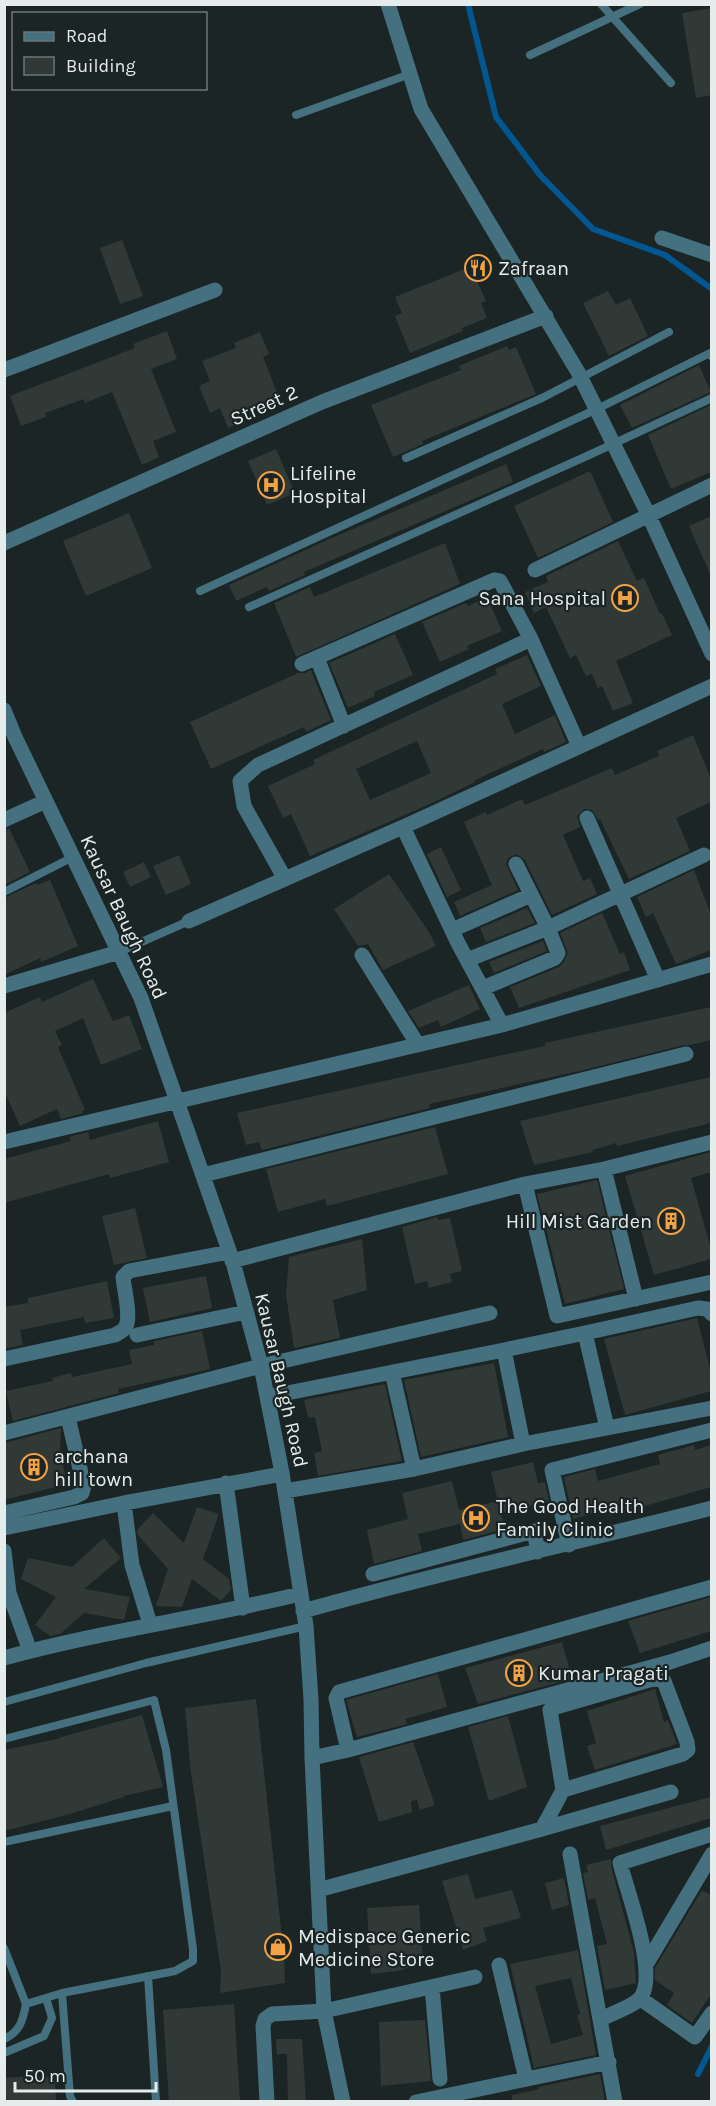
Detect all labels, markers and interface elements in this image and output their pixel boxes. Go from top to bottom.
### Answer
legend [12,12,207,90]
text: Road [66,25,107,47]
text: Building [66,55,136,77]
restaurant icon: Zafraan [463,253,493,283]
place label: Zafraan [498,257,569,280]
street label: Street 2 [227,380,301,430]
place label: Lifeline Hospital [290,462,367,508]
hospital icon: Lifeline Hospital [256,470,286,500]
hospital icon: Sana Hospital [610,583,640,613]
place label: Sana Hospital [478,587,606,610]
street label: Kausar Baugh Road [75,831,172,1003]
building icon: Hill Mist Garden [656,1206,686,1236]
place label: Hill Mist Garden [506,1210,652,1233]
street label: Kausar Baugh Road [250,1291,313,1470]
place label: archana hill town [54,1445,133,1491]
building icon: archana hill town [19,1452,49,1482]
place label: The Good Health Family Clinic [496,1495,644,1541]
hospital icon: The Good Health Family Clinic [461,1503,491,1533]
building icon: Kumar Pragati [504,1658,534,1688]
place label: Kumar Pragati [538,1662,669,1685]
place label: Medispace Generic Medicine Store [298,1925,471,1971]
shop icon: Medispace Generic Medicine Store [263,1932,293,1962]
scale bar [15,2055,156,2093]
text: 50 m [24,2065,66,2087]

